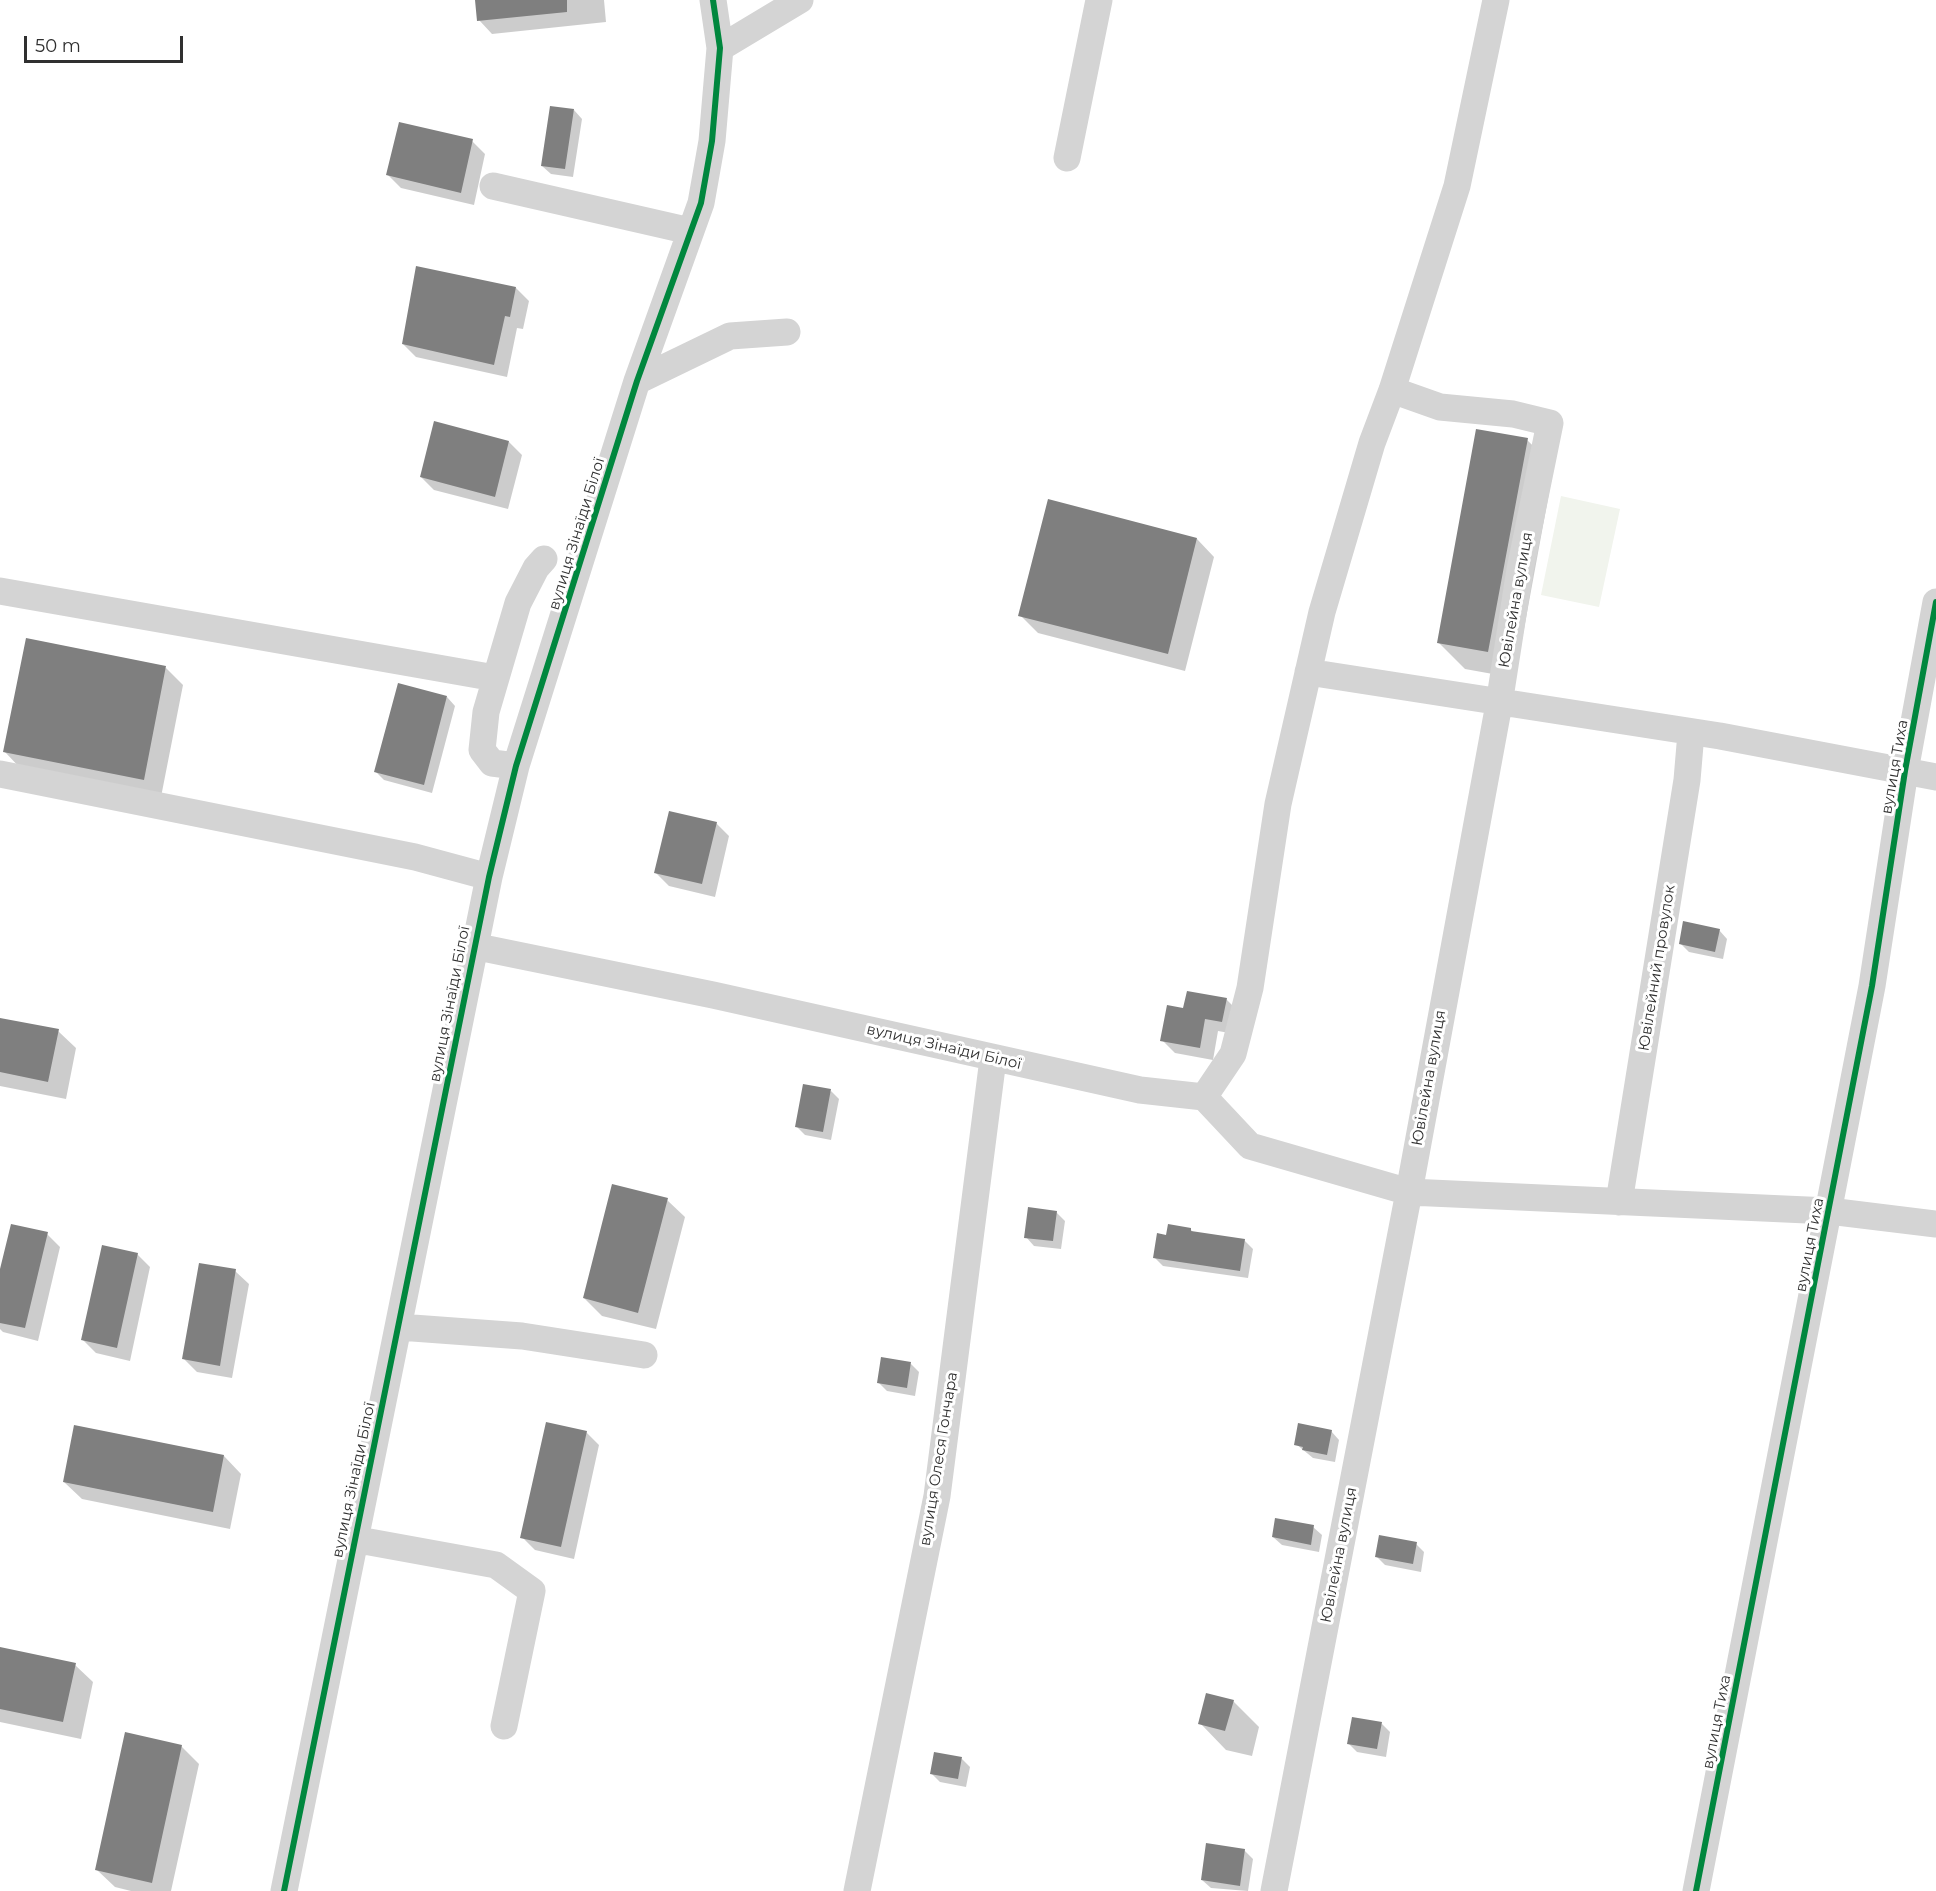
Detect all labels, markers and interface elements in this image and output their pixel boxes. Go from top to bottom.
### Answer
scale bar [27,24,186,62]
text: 50 m [35,35,81,57]
street label: вулиця Зінаїди Білої [545,456,609,612]
street label: Ювілейна вулиця [1495,531,1537,669]
street label: вулиця Тиха [1878,718,1912,816]
street label: Ювілейний провулок [1635,884,1679,1052]
street label: вулиця Зінаїди Білої [426,924,474,1084]
street label: Ювілейна вулиця [1408,1009,1450,1147]
street label: вулиця Зінаїди Білої [865,1020,1023,1074]
street label: вулиця Тиха [1792,1196,1828,1294]
street label: вулиця Олеся Гончара [916,1371,962,1547]
street label: вулиця Зінаїди Білої [329,1401,379,1559]
street label: Ювілейна вулиця [1317,1486,1361,1624]
street label: вулиця Тиха [1699,1673,1735,1771]

